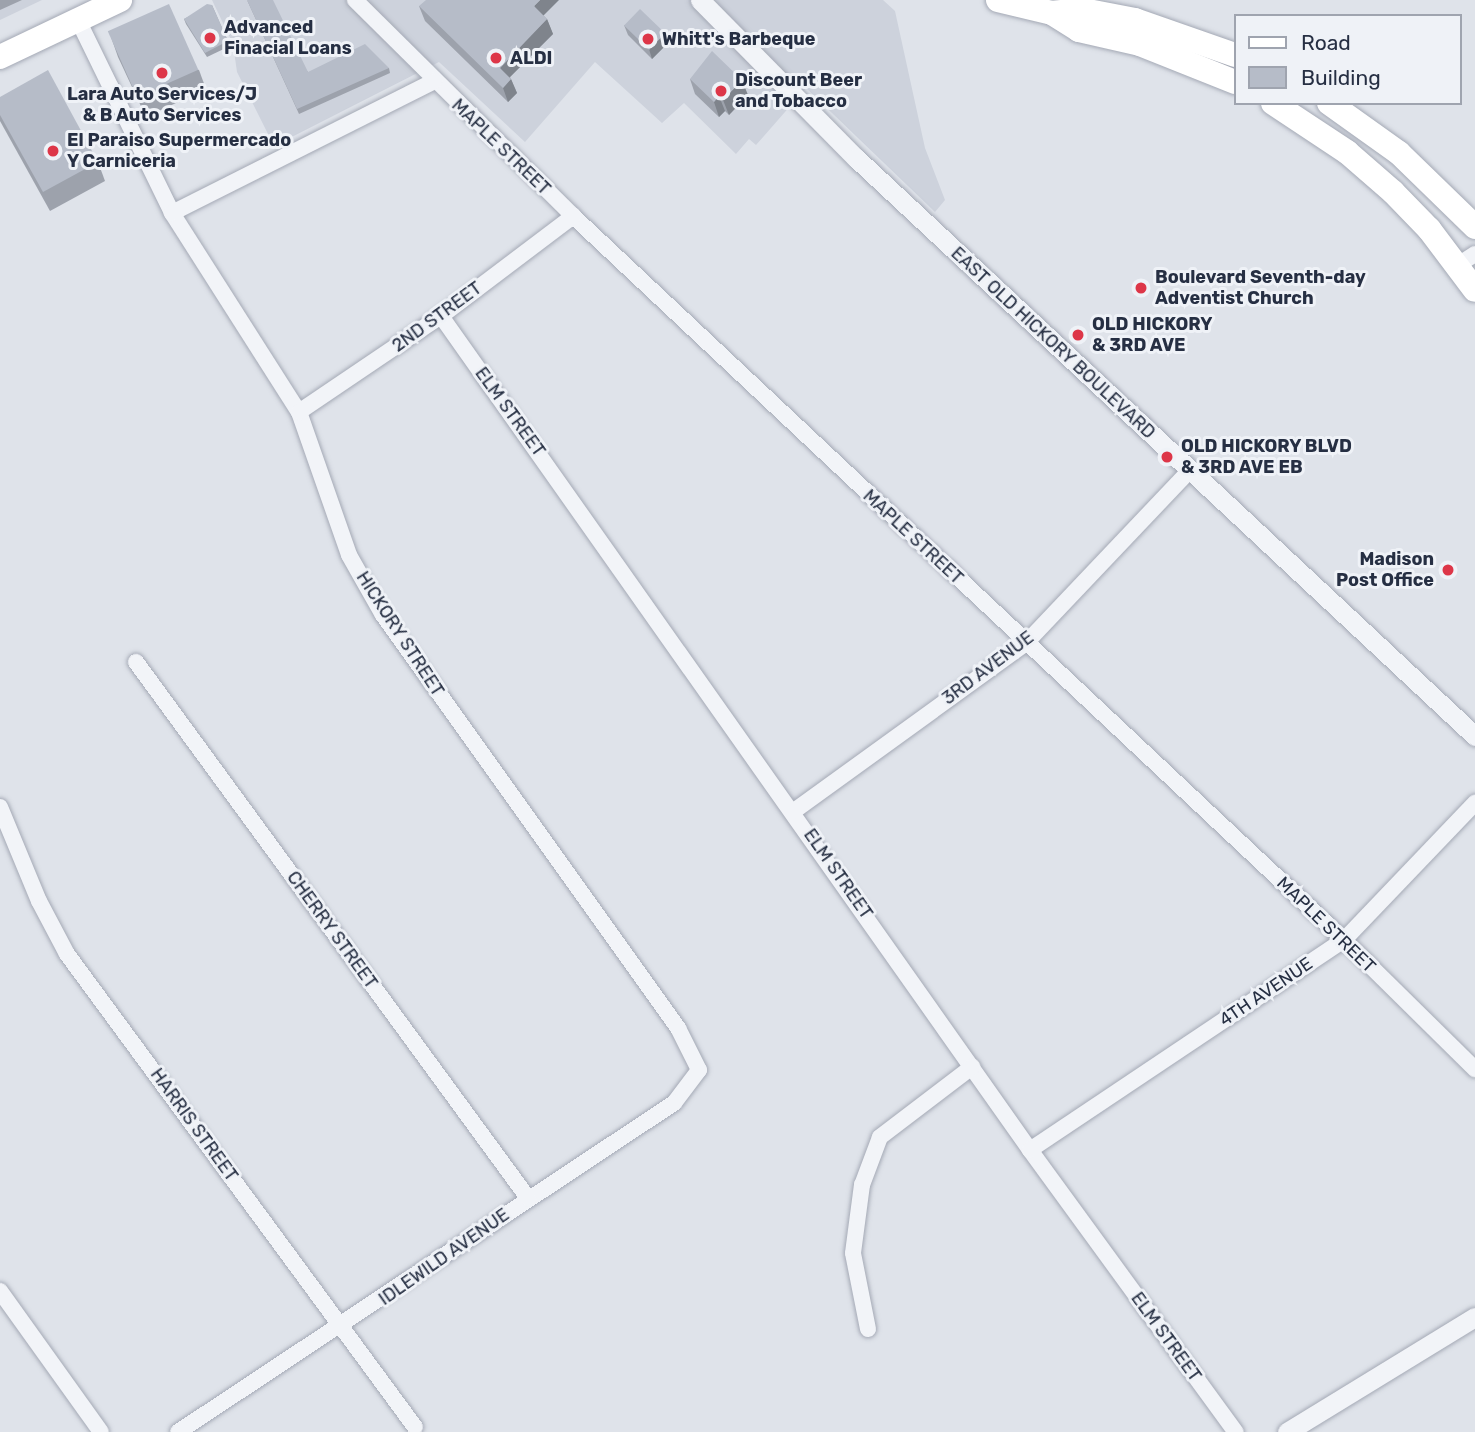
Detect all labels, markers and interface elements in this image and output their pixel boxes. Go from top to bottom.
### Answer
legend [1234,14,1461,105]
place label: Advanced Finacial Loans [224,17,352,60]
place label: Whitt's Barbeque [662,28,816,50]
marker: Advanced Finacial Loans [202,30,218,46]
text: Road [1301,30,1351,55]
marker: Whitt's Barbeque [640,31,656,47]
place label: ALDI [510,47,552,69]
marker: ALDI [488,50,504,66]
marker: Lara Auto Services/J & B Auto Services [154,65,170,81]
text: Building [1301,65,1381,90]
place label: Discount Beer and Tobacco [735,70,862,112]
marker: Discount Beer and Tobacco [713,83,729,99]
place label: Lara Auto Services/J & B Auto Services [67,84,257,126]
street label: MAPLE STREET [447,94,555,200]
place label: El Paraiso Supermercado Y Carniceria [67,130,291,172]
marker: El Paraiso Supermercado Y Carniceria [45,143,61,159]
street label: EAST OLD HICKORY BOULEVARD [946,242,1160,444]
place label: Boulevard Seventh-day Adventist Church [1155,267,1366,310]
street label: 2ND STREET [388,277,486,357]
marker: Boulevard Seventh-day Adventist Church [1133,280,1149,296]
place label: OLD HICKORY & 3RD AVE [1092,314,1212,356]
marker: OLD HICKORY & 3RD AVE [1070,327,1086,343]
street label: ELM STREET [470,363,550,461]
place label: OLD HICKORY BLVD & 3RD AVE EB [1181,436,1352,478]
marker: OLD HICKORY BLVD & 3RD AVE EB [1159,449,1175,465]
street label: MAPLE STREET [859,485,967,589]
place label: Madison Post Office [1336,549,1434,592]
marker: Madison Post Office [1440,562,1456,578]
street label: HICKORY STREET [351,567,449,701]
street label: 3RD AVENUE [938,626,1038,710]
street label: ELM STREET [799,825,877,923]
street label: CHERRY STREET [282,867,382,993]
street label: MAPLE STREET [1272,872,1380,978]
street label: 4TH AVENUE [1215,953,1317,1031]
street label: HARRIS STREET [146,1064,242,1186]
street label: IDLEWILD AVENUE [375,1204,513,1310]
street label: ELM STREET [1126,1288,1206,1386]

